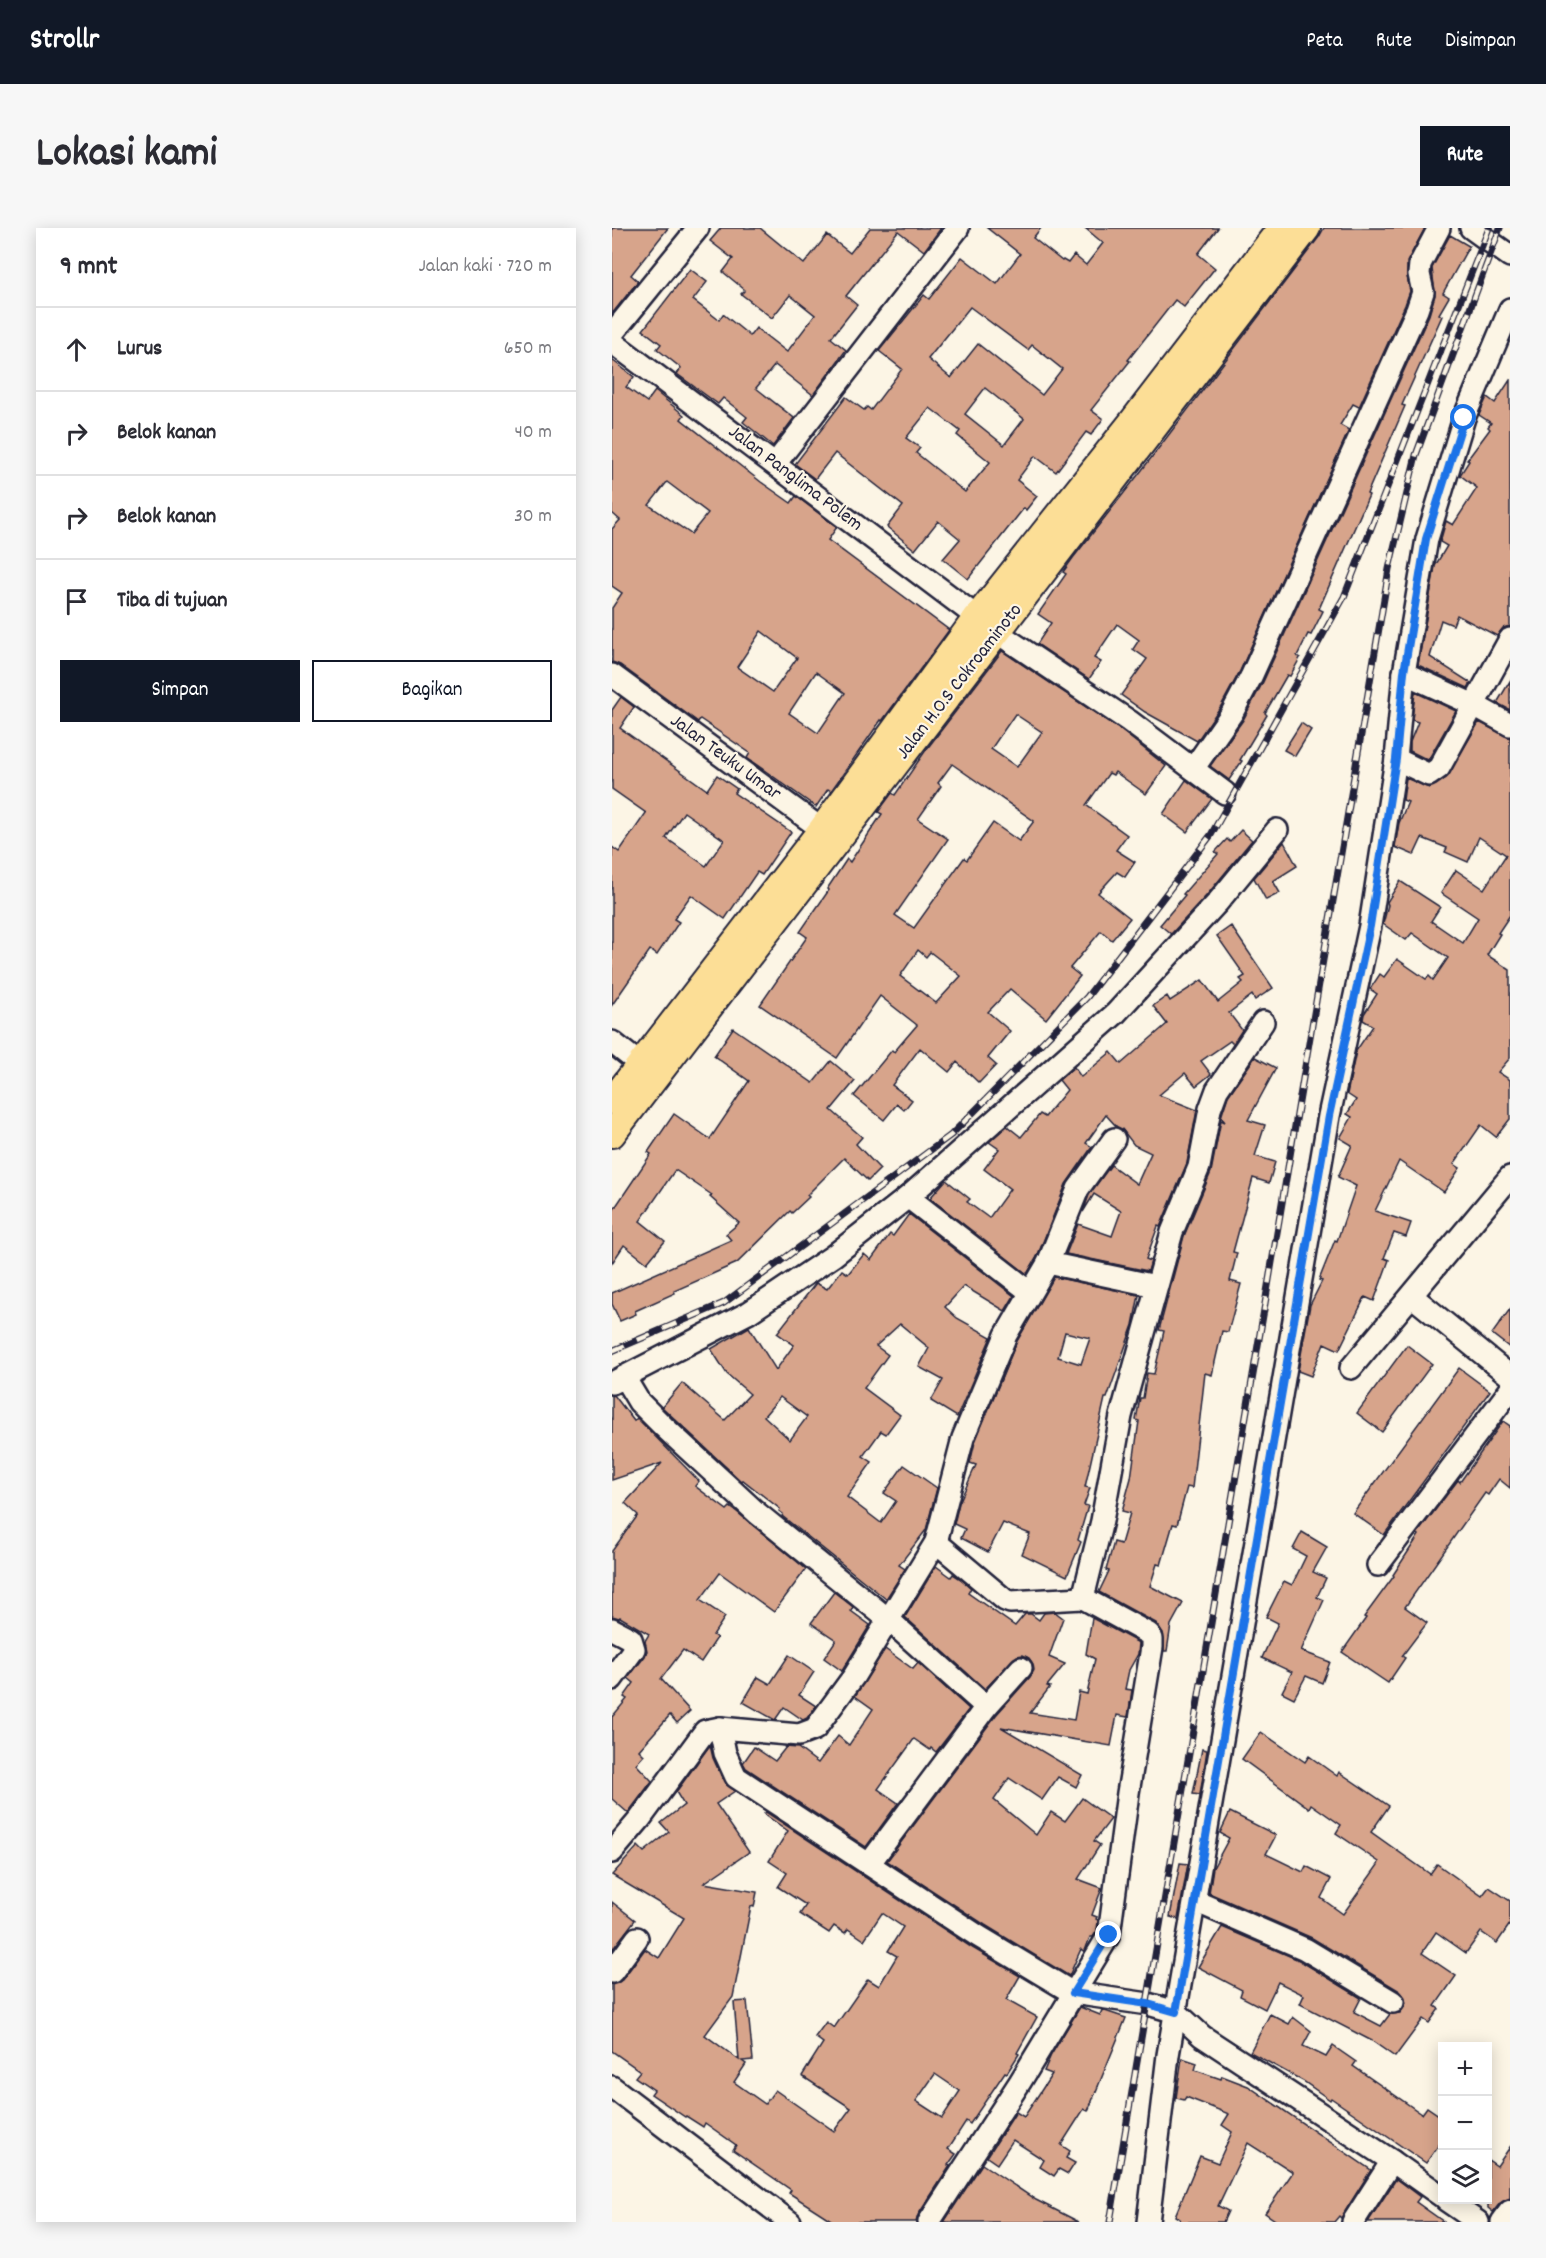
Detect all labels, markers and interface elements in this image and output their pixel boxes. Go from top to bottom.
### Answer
text: Strollr [30,22,99,62]
text: Peta [1306,27,1343,57]
text: Rute [1376,27,1412,57]
text: Disimpan [1445,27,1516,57]
text: Lokasi kami [36,126,217,186]
button: Rute [1420,126,1510,186]
text: 9 mnt [60,249,117,286]
text: Jalan kaki · 720 m [419,253,552,281]
icon: ahead [60,333,93,366]
text: Lurus [117,334,162,365]
text: 650 m [504,335,552,363]
route start [1450,404,1476,430]
icon: right [60,417,93,450]
text: Belok kanan [117,418,216,449]
text: 40 m [514,419,552,447]
street label: Jalan Panglima Polem [722,419,868,539]
icon: right [60,501,93,534]
text: Belok kanan [117,502,216,533]
text: 30 m [514,503,552,531]
icon: arrive [60,585,93,618]
text: Tiba di tujuan [117,586,227,617]
street label: Jalan H.O.S Cokroaminoto [890,598,1030,766]
button: Simpan [60,660,300,722]
button: Bagikan [312,660,552,722]
street label: Jalan Teuku Umar [664,708,787,808]
route end [1095,1921,1121,1947]
map controls [1438,2042,1492,2204]
button: + [1438,2042,1492,2096]
button: − [1438,2096,1492,2150]
button: layers [1438,2150,1492,2204]

